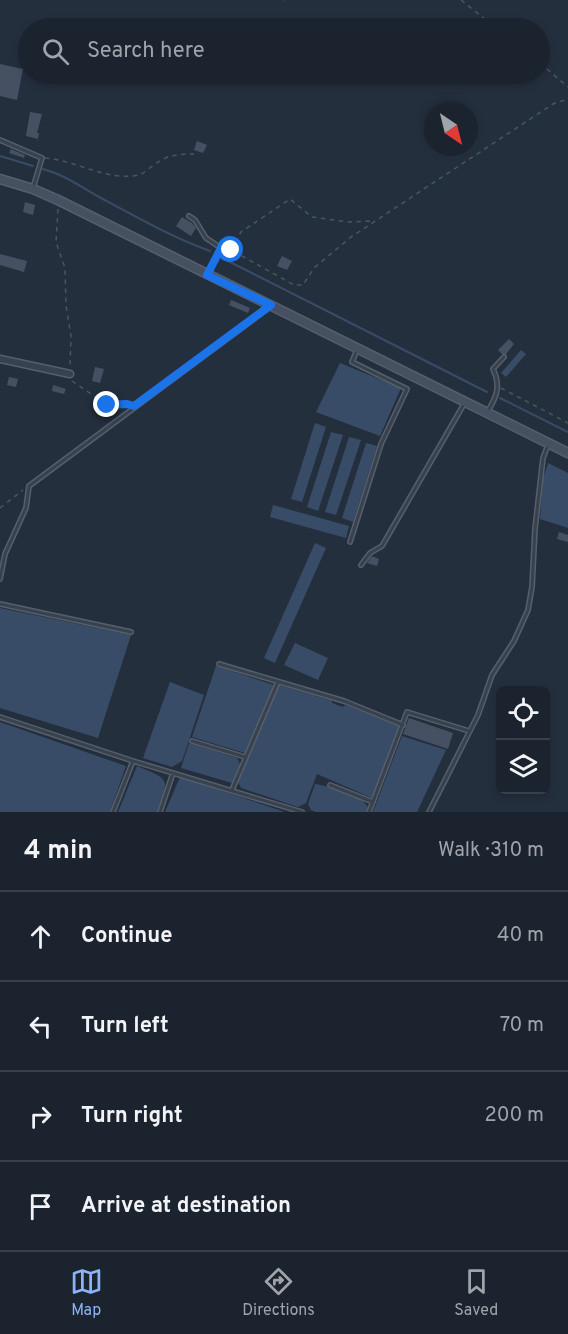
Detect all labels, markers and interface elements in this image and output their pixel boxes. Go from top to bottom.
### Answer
search box [18,18,550,84]
icon: search [39,35,72,68]
text: Search here [87,38,205,65]
north arrow [424,102,478,156]
route start [217,236,243,262]
route end [93,391,119,417]
map controls [496,686,550,794]
button: locate [496,686,550,740]
button: layers [496,740,550,794]
text: 4 min [24,835,93,868]
text: Walk · 310 m [438,838,544,864]
icon: ahead [24,920,57,953]
text: Continue [81,923,172,950]
text: 40 m [497,923,544,949]
icon: left [24,1010,57,1043]
text: Turn left [81,1013,169,1040]
text: 70 m [500,1013,544,1039]
icon: right [24,1100,57,1133]
text: Turn right [81,1103,183,1130]
text: 200 m [485,1103,544,1129]
icon: arrive [24,1190,57,1223]
text: Arrive at destination [81,1193,291,1220]
tab: Map [70,1265,103,1321]
tab: Directions [242,1265,315,1321]
tab: Saved [454,1265,498,1321]

